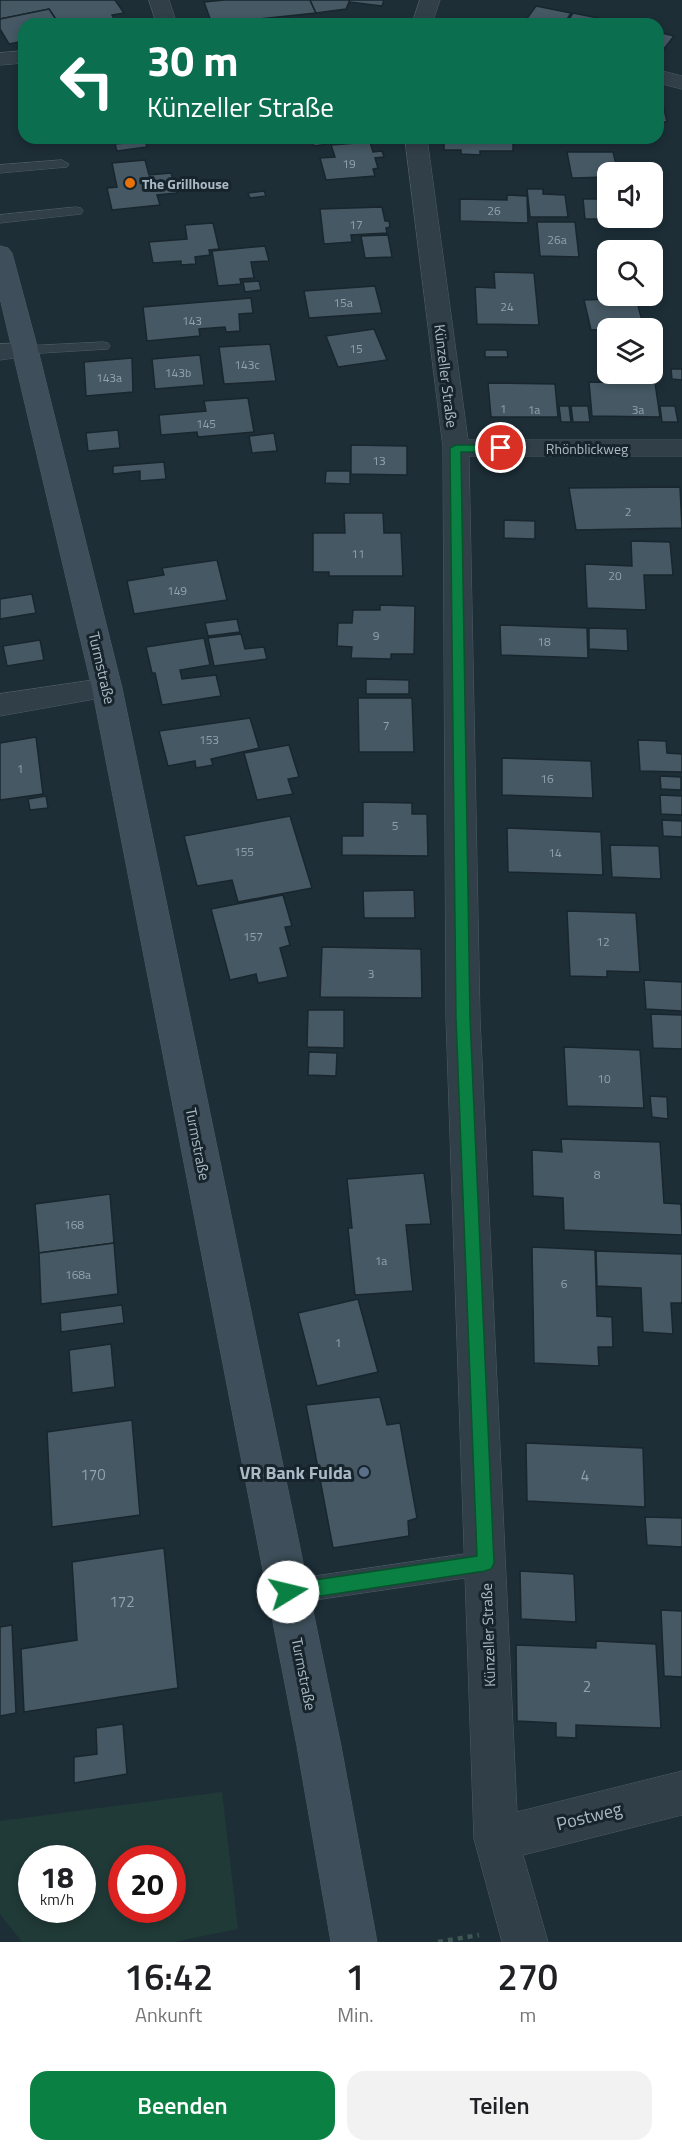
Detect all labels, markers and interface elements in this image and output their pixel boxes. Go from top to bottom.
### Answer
text: 30 m [147,28,239,92]
icon: left [48,42,126,120]
text: Künzeller Straße [147,86,334,127]
house number: 19 [342,154,356,173]
map controls [597,162,663,384]
button: sound [597,162,663,228]
place label: The Grillhouse [142,173,229,194]
marker: The Grillhouse [123,176,137,190]
house number: 26 [487,201,501,220]
house number: 17 [349,215,363,234]
house number: 26a [547,230,567,249]
button: search [597,240,663,306]
house number: 15a [333,293,353,312]
house number: 24 [500,297,514,316]
house number: 143 [182,311,202,330]
button: layers [597,318,663,384]
street label: Künzeller Straße [428,323,464,429]
house number: 15 [349,339,363,358]
house number: 143c [234,355,260,374]
house number: 143b [165,363,191,382]
house number: 143a [96,368,122,387]
house number: 1 [500,399,506,418]
house number: 1a [528,400,540,419]
house number: 3a [632,400,644,419]
house number: 145 [196,414,216,433]
pin [475,422,526,473]
icon: arrive [484,431,517,464]
street label: Rhönblickweg [546,438,628,459]
house number: 13 [372,451,386,470]
house number: 2 [625,502,631,521]
house number: 11 [351,544,365,563]
house number: 20 [608,566,622,585]
house number: 149 [167,581,187,600]
house number: 9 [373,626,380,645]
street label: Turmstraße [83,630,121,706]
house number: 18 [537,632,551,651]
house number: 7 [383,716,389,735]
house number: 153 [199,730,219,749]
house number: 1 [17,759,23,778]
house number: 16 [540,769,554,788]
house number: 5 [392,816,399,835]
house number: 155 [234,842,254,861]
house number: 14 [548,843,562,862]
house number: 157 [243,927,263,946]
house number: 12 [596,932,610,951]
house number: 3 [368,964,374,983]
house number: 10 [597,1069,611,1088]
street label: Turmstraße [180,1106,216,1182]
house number: 8 [594,1165,601,1184]
house number: 168 [64,1215,84,1234]
house number: 1a [375,1251,387,1270]
house number: 168a [65,1265,91,1284]
house number: 6 [561,1274,568,1293]
house number: 1 [335,1333,341,1352]
place label: VR Bank Fulda [239,1459,352,1486]
house number: 170 [80,1463,106,1486]
house number: 4 [581,1464,589,1487]
marker: VR Bank Fulda [357,1465,371,1479]
position arrow [256,1560,320,1624]
street label: Künzeller Straße [475,1583,501,1687]
house number: 172 [109,1590,135,1613]
street label: Turmstraße [286,1636,322,1712]
house number: 2 [583,1675,591,1698]
street label: Postweg [553,1795,625,1837]
speed limit sign: 20 [108,1845,186,1923]
text: 18 [40,1854,74,1900]
text: km/h [40,1888,74,1911]
text: 16:42 [124,1949,213,2004]
text: 1 [345,1949,365,2004]
text: 270 [498,1949,558,2004]
text: Ankunft [135,1999,202,2030]
text: Min. [337,1999,374,2030]
text: m [519,1999,536,2030]
button: Beenden [30,2071,335,2140]
button: Teilen [347,2071,652,2140]

